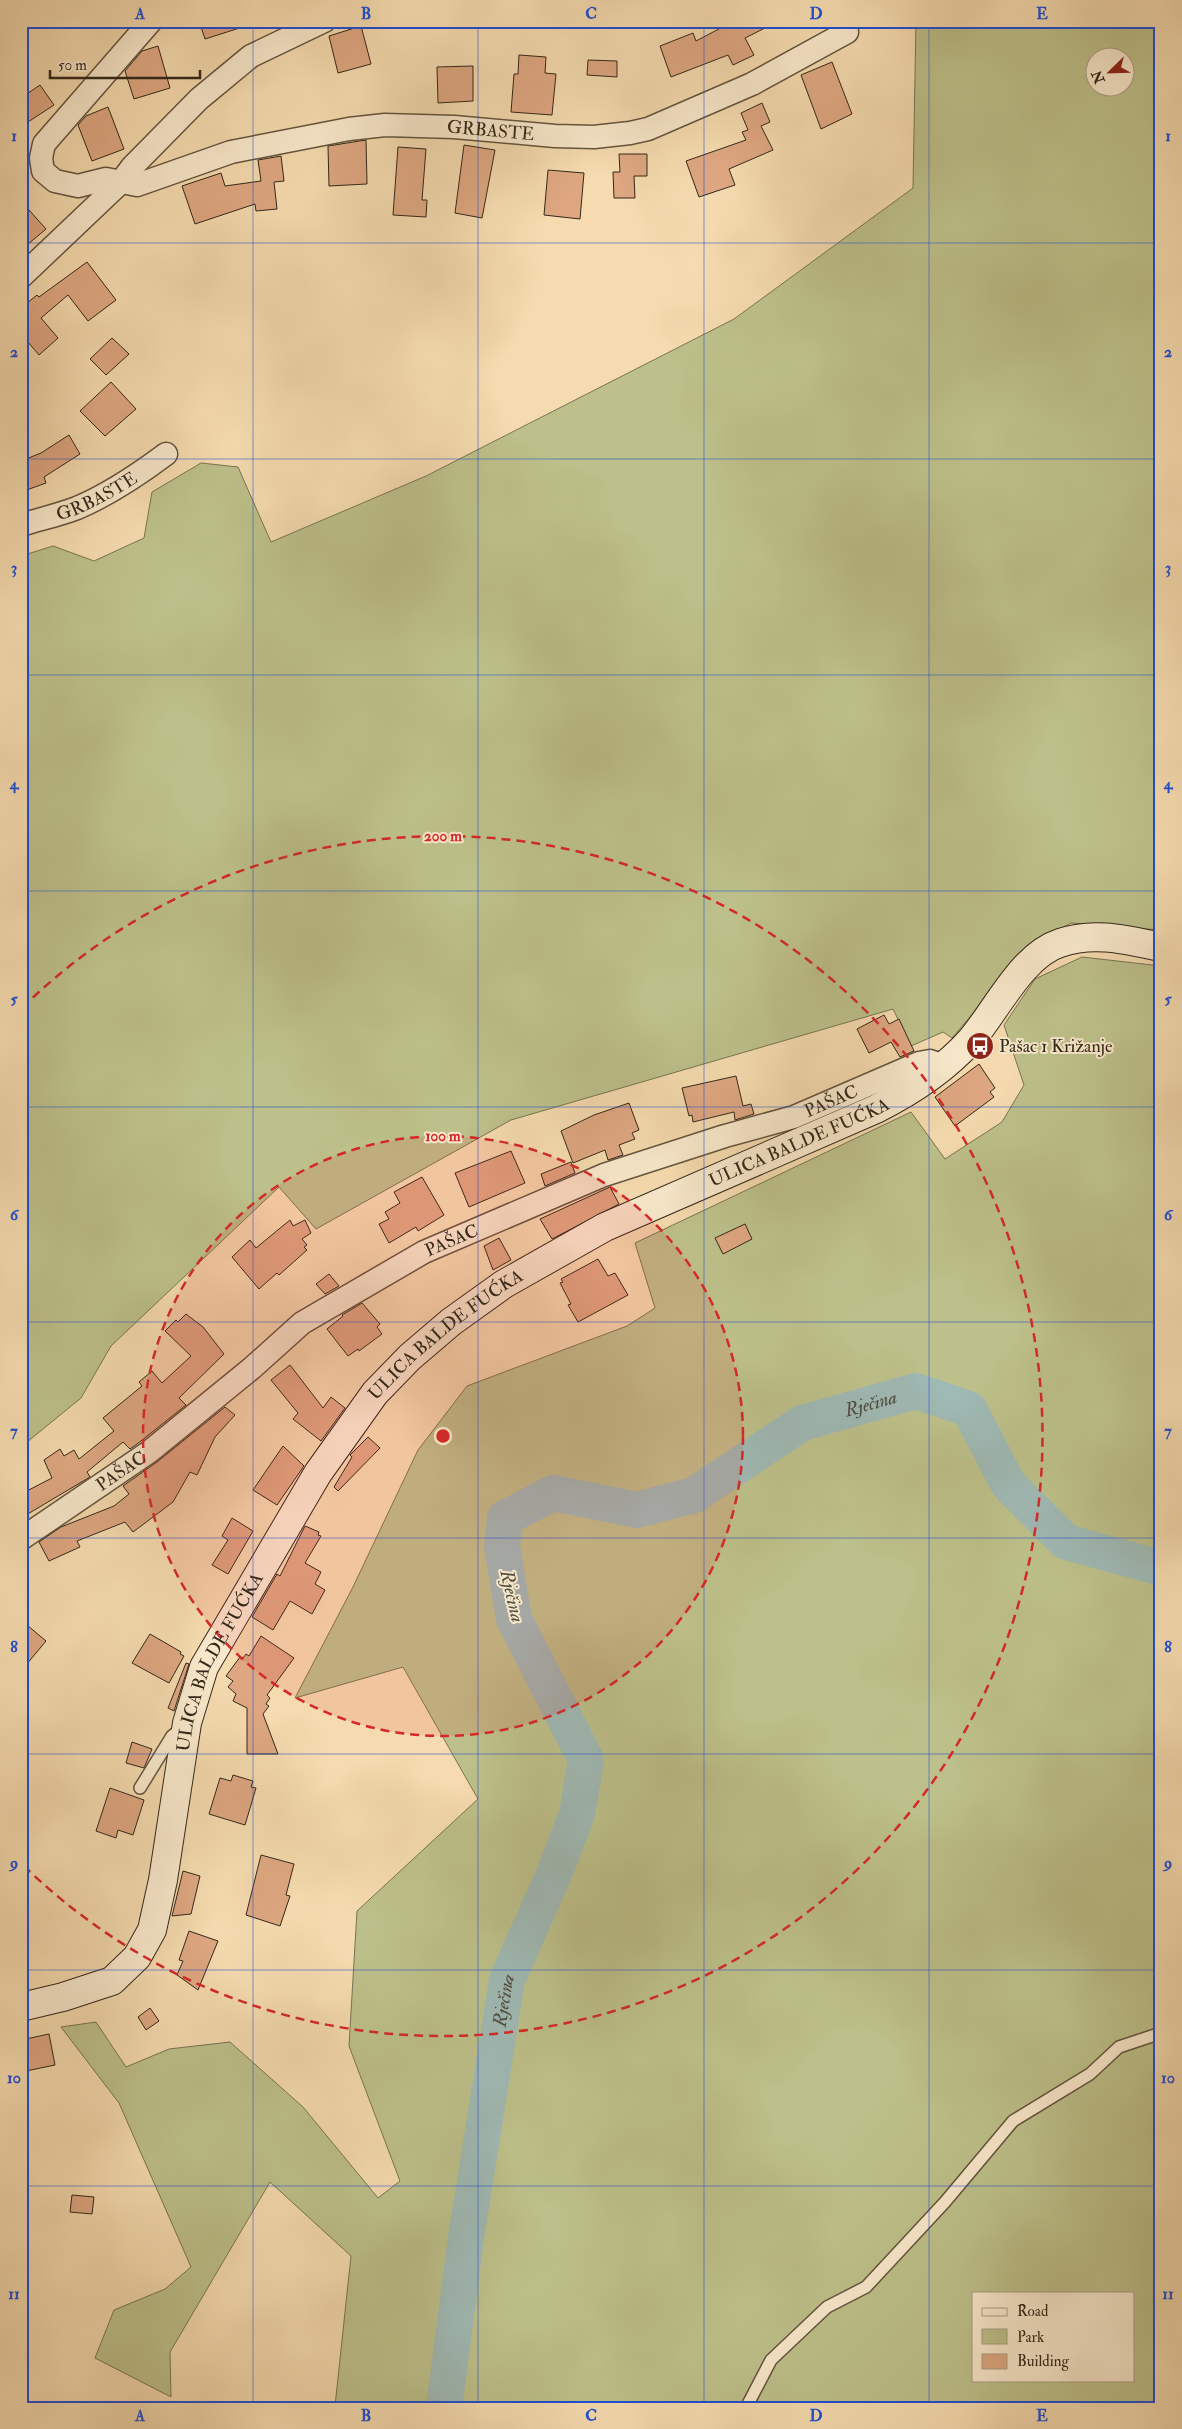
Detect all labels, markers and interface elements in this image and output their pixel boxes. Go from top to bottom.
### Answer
text: A [134,4,146,24]
text: B [361,4,371,24]
text: C [585,4,597,24]
text: D [809,4,823,24]
text: E [1036,4,1048,24]
scale bar [50,48,200,80]
north arrow [1084,48,1134,98]
text: 50 m [58,56,87,75]
text: N [1088,67,1109,87]
street label: GRBASTE [446,115,535,146]
text: 1 [11,126,17,146]
text: 1 [1165,126,1171,146]
text: 2 [10,342,18,362]
text: 2 [1164,342,1172,362]
street label: GRBASTE [53,466,141,526]
text: 3 [11,558,17,578]
text: 3 [1165,558,1171,578]
text: 4 [9,774,20,794]
text: 4 [1163,774,1174,794]
text: 200 m [424,827,462,846]
text: 5 [10,989,18,1009]
text: 5 [1164,989,1172,1009]
bus stop icon: Pašac 1 Križanje [965,1031,995,1061]
place label: Pašac 1 Križanje [999,1035,1113,1058]
street label: PAŠAC [801,1079,861,1123]
street label: ULICA BALDE FUĆKA [705,1092,894,1192]
text: 100 m [425,1127,461,1146]
text: 6 [10,1205,20,1225]
text: 6 [1164,1205,1174,1225]
street label: PAŠAC [421,1219,482,1262]
street label: ULICA BALDE FUĆKA [363,1264,528,1405]
water label: Rječina [841,1385,900,1423]
text: 7 [10,1421,18,1441]
text: 7 [1164,1421,1172,1441]
centre of rings [434,1427,452,1445]
street label: PAŠAC [92,1446,151,1496]
water label: Rječina [494,1566,530,1625]
street label: ULICA BALDE FUĆKA [171,1568,269,1753]
text: 8 [10,1637,18,1657]
text: 8 [1164,1637,1172,1657]
text: 9 [8,1853,18,1873]
text: 9 [1162,1853,1172,1873]
water label: Rječina [488,1969,520,2030]
text: 10 [7,2068,21,2088]
text: 10 [1161,2068,1175,2088]
text: 11 [8,2284,20,2304]
text: 11 [1162,2284,1174,2304]
legend [972,2292,1134,2382]
text: Road [1017,2302,1049,2321]
text: Park [1017,2328,1044,2347]
text: Building [1017,2352,1069,2371]
text: A [134,2406,146,2426]
text: B [361,2406,371,2426]
text: C [585,2406,597,2426]
text: D [809,2406,823,2426]
text: E [1036,2406,1048,2426]

